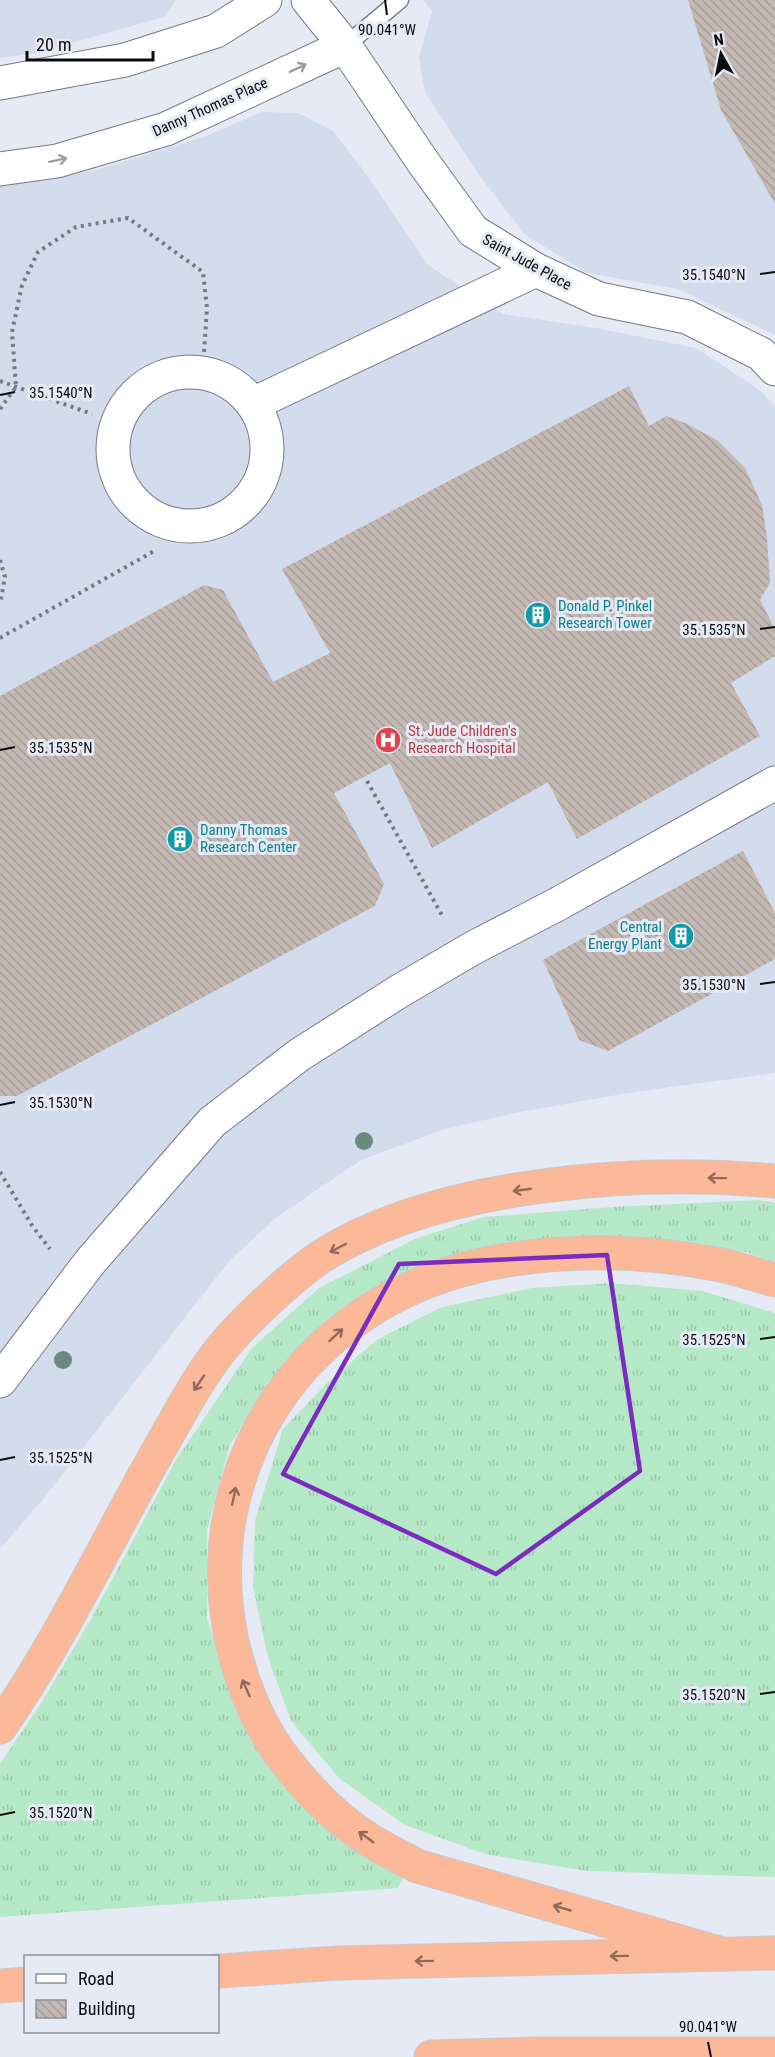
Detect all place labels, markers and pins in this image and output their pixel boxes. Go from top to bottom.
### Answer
place label: Donald P. Pinkel Research Tower [558,597,652,632]
building icon: Donald P. Pinkel Research Tower [523,600,553,630]
place label: St. Jude Children's Research Hospital [408,722,517,757]
hospital icon: St. Jude Children's Research Hospital [373,725,403,755]
place label: Danny Thomas Research Center [200,821,297,856]
building icon: Danny Thomas Research Center [165,824,195,854]
place label: Central Energy Plant [588,918,662,953]
building icon: Central Energy Plant [666,921,696,951]

